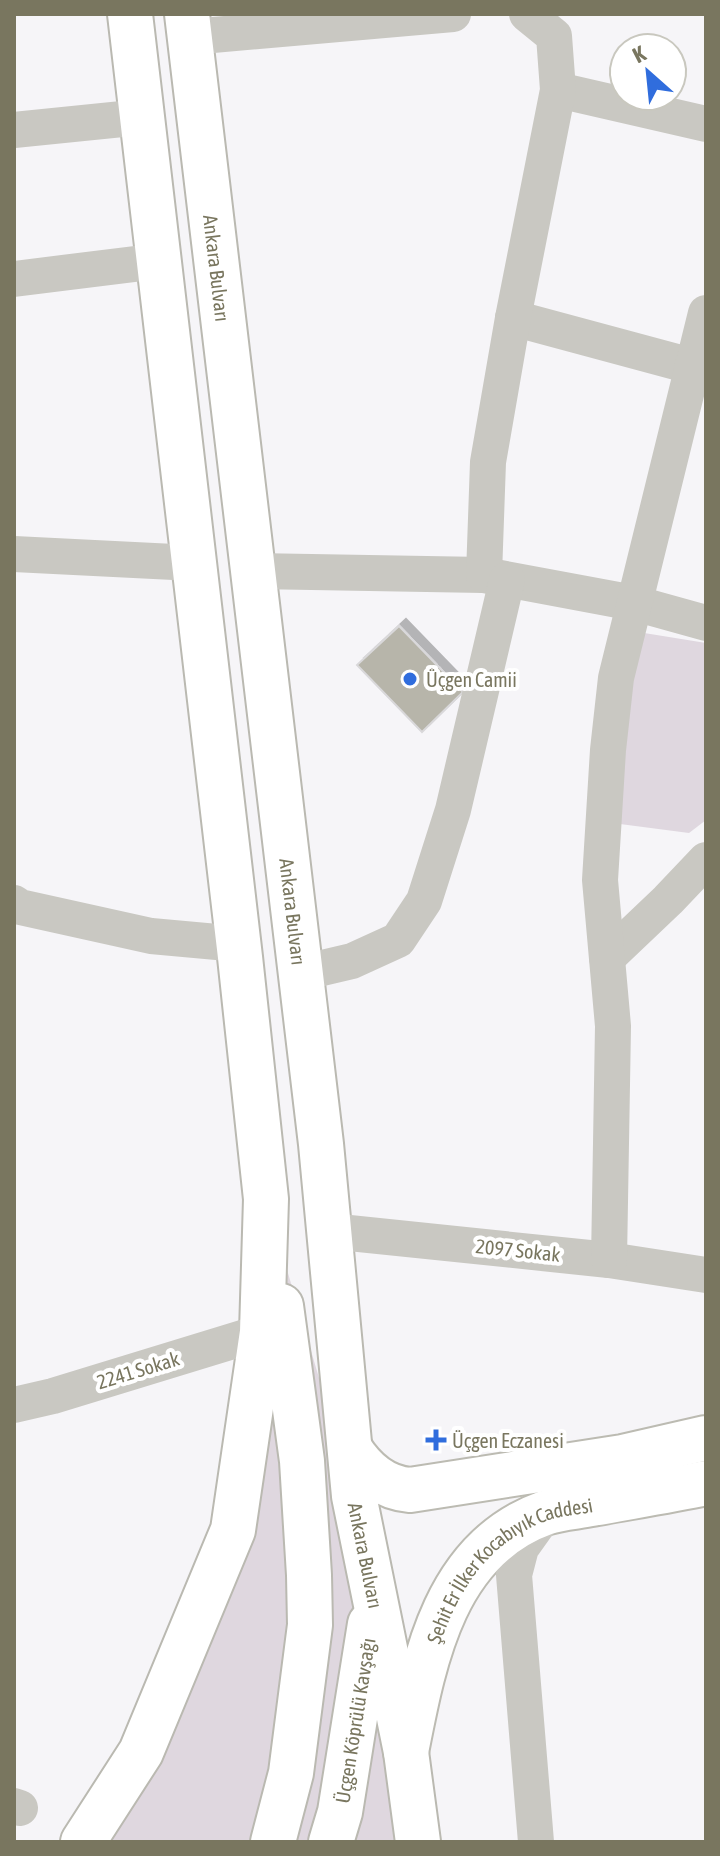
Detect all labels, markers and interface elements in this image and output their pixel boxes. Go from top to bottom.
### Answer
north arrow [608,32,688,112]
text: K [628,40,650,68]
street label: Ankara Bulvarı [199,214,235,323]
place label: Üçgen Camii [426,668,517,691]
marker: Üçgen Camii [401,670,419,688]
street label: Ankara Bulvarı [276,857,311,966]
street label: 2097 Sokak [475,1234,562,1266]
street label: 2241 Sokak [94,1347,182,1393]
place label: Üçgen Eczanesi [452,1429,564,1452]
marker: Üçgen Eczanesi [427,1431,445,1449]
street label: Şehit Er İlker Kocabıyık Caddesi [421,1493,595,1646]
street label: Ankara Bulvarı [344,1500,388,1610]
street label: Üçgen Köprülü Kavşağı [330,1636,379,1805]

